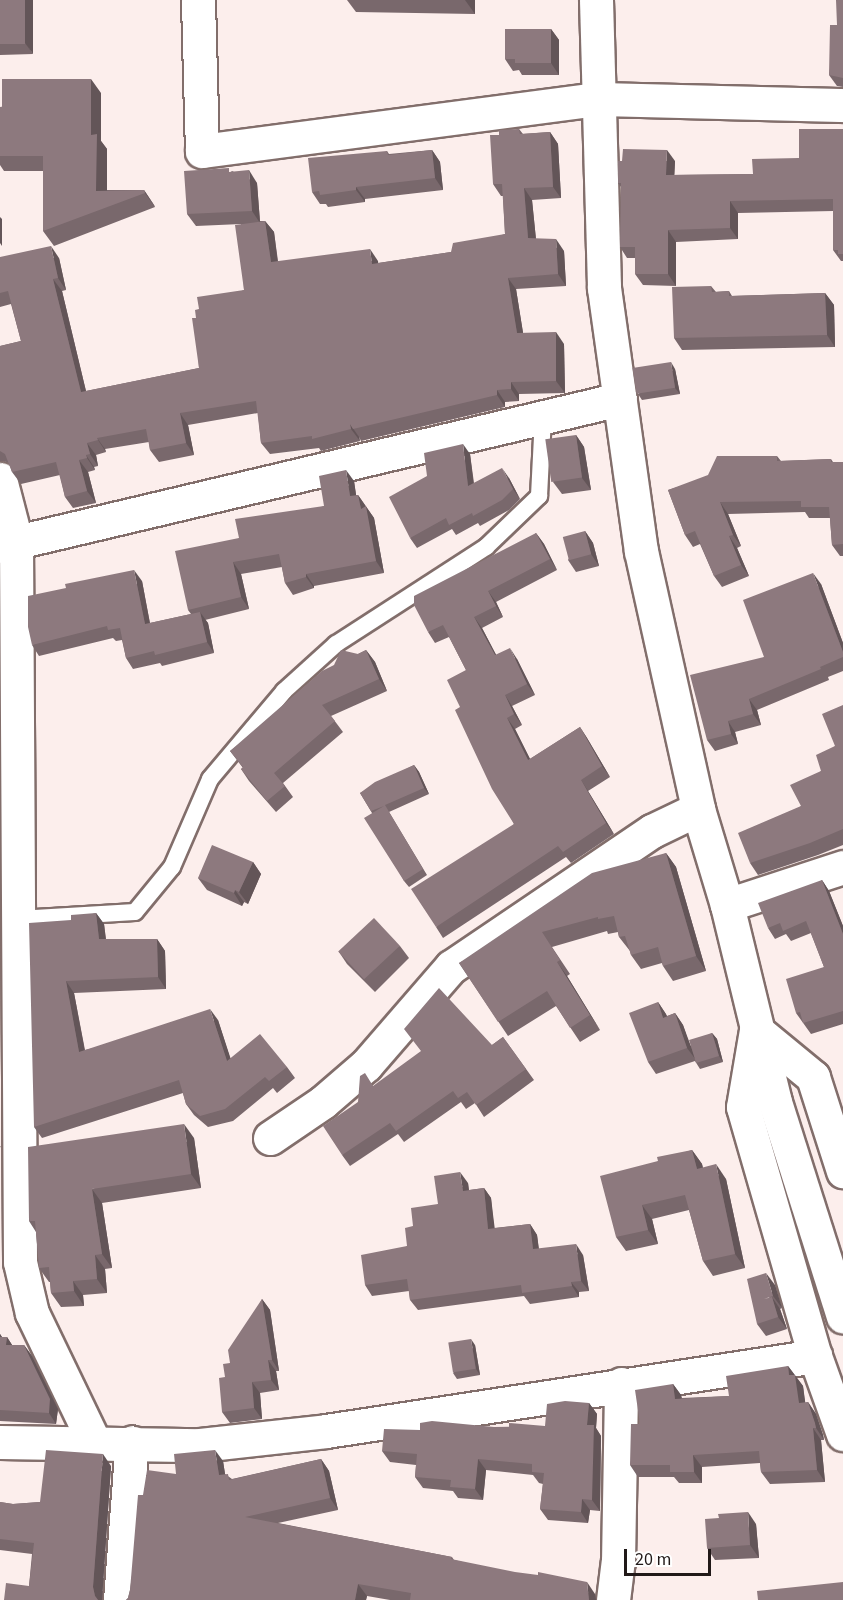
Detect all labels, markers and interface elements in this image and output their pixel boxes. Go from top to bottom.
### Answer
scale bar [627,1537,714,1575]
text: 20 m [635,1547,671,1572]

